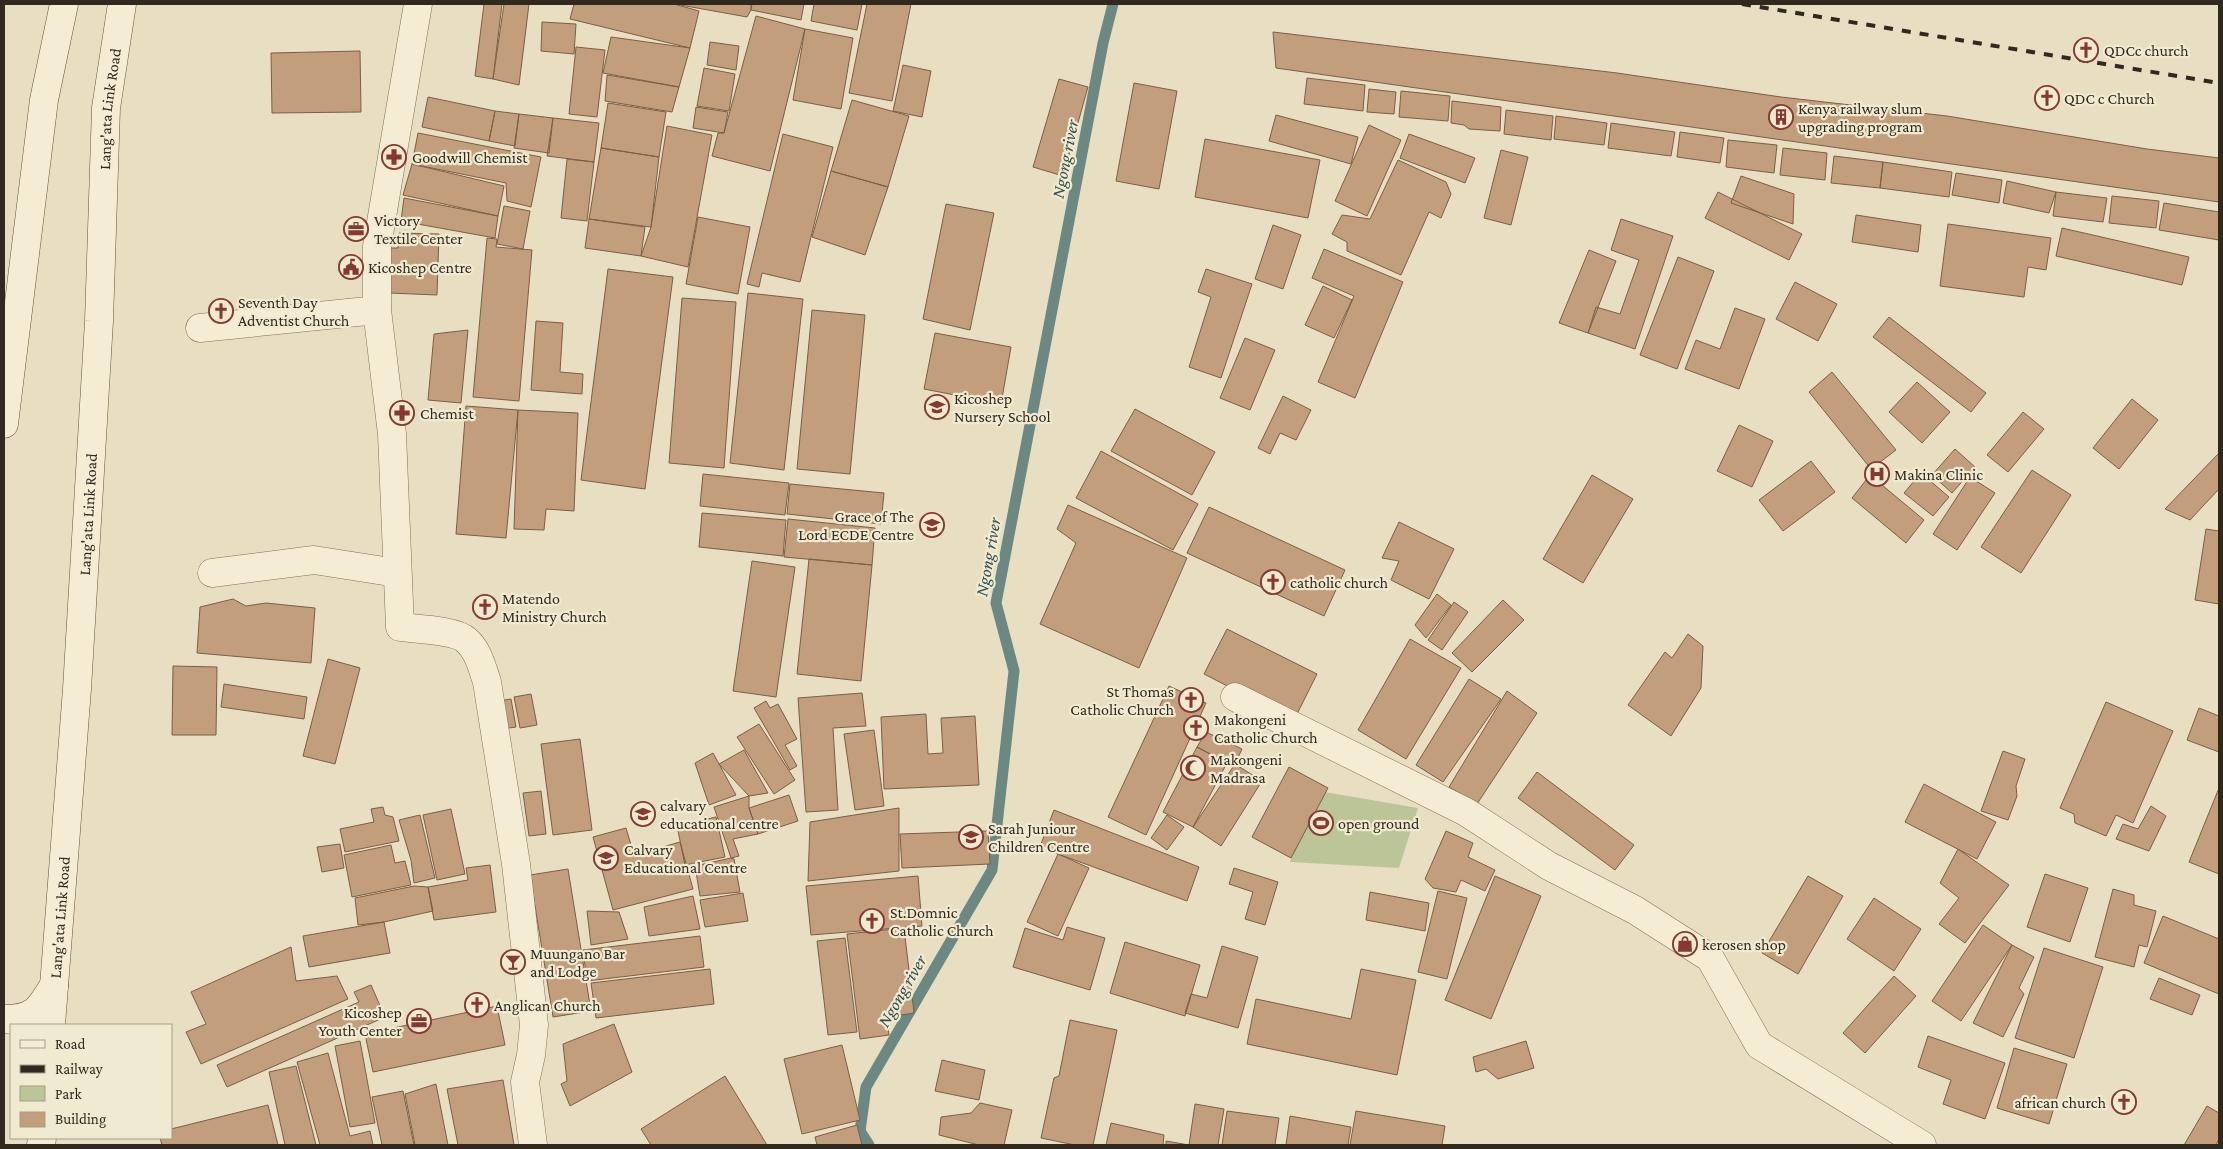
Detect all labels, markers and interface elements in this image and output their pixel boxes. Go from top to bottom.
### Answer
church icon: QDCc church [2073,37,2099,63]
place label: QDCc church [2104,42,2189,59]
street label: Lang'ata Link Road [96,47,124,170]
church icon: QDC c Church [2034,85,2060,111]
place label: QDC c Church [2064,90,2155,107]
place label: Kenya railway slum upgrading program [1798,100,1923,136]
building icon: Kenya railway slum upgrading program [1768,104,1794,130]
water label: Ngong river [1048,117,1083,200]
pharmacy icon: Goodwill Chemist [381,144,407,170]
place label: Goodwill Chemist [412,149,528,166]
place label: Victory Textile Center [374,212,463,247]
office icon: Victory Textile Center [343,216,369,242]
public building icon: Kicoshep Centre [338,254,364,280]
place label: Kicoshep Centre [368,259,472,277]
place label: Seventh Day Adventist Church [238,294,350,329]
church icon: Seventh Day Adventist Church [208,298,234,324]
place label: Kicoshep Nursery School [954,390,1051,426]
school or university icon: Kicoshep Nursery School [924,394,950,420]
pharmacy icon: Chemist [389,400,415,426]
place label: Chemist [420,405,474,422]
street label: Lang'ata Link Road [76,452,100,576]
hospital icon: Makina Clinic [1864,461,1890,487]
place label: Makina Clinic [1894,466,1983,483]
place label: Grace of The Lord ECDE Centre [798,508,914,543]
school or university icon: Grace of The Lord ECDE Centre [919,512,945,538]
water label: Ngong river [971,515,1005,598]
church icon: catholic church [1260,569,1286,595]
place label: catholic church [1290,574,1388,591]
place label: Matendo Ministry Church [502,590,607,626]
church icon: Matendo Ministry Church [472,594,498,620]
place label: St Thomas Catholic Church [1070,683,1174,718]
church icon: St Thomas Catholic Church [1178,687,1204,713]
place label: Makongeni Catholic Church [1214,711,1318,746]
church icon: Makongeni Catholic Church [1183,715,1209,741]
place label: Makongeni Madrasa [1210,751,1282,786]
mosque icon: Makongeni Madrasa [1180,755,1206,781]
place label: calvary educational centre [660,797,778,832]
school or university icon: calvary educational centre [630,801,656,827]
sports icon: open ground [1308,810,1334,836]
place label: open ground [1338,815,1420,833]
place label: Sarah Juniour Children Centre [988,820,1089,855]
school or university icon: Sarah Juniour Children Centre [958,824,984,850]
place label: Calvary Educational Centre [624,841,747,876]
school or university icon: Calvary Educational Centre [593,845,619,871]
street label: Lang'ata Link Road [47,855,73,979]
place label: St.Domnic Catholic Church [890,904,994,939]
church icon: St.Domnic Catholic Church [859,908,885,934]
shop icon: kerosen shop [1672,931,1698,957]
place label: kerosen shop [1702,936,1786,954]
place label: Muungano Bar and Lodge [530,945,626,981]
bar icon: Muungano Bar and Lodge [500,949,526,975]
water label: Ngong river [873,951,931,1030]
church icon: Anglican Church [464,992,490,1018]
place label: Anglican Church [494,997,601,1015]
place label: Kicoshep Youth Center [318,1004,402,1039]
office icon: Kicoshep Youth Center [406,1008,432,1034]
legend [10,1024,172,1139]
text: Road [55,1036,86,1052]
text: Railway [55,1061,103,1078]
text: Park [55,1086,82,1102]
church icon: african church [2111,1089,2137,1115]
place label: african church [2014,1094,2106,1111]
text: Building [55,1111,106,1128]

